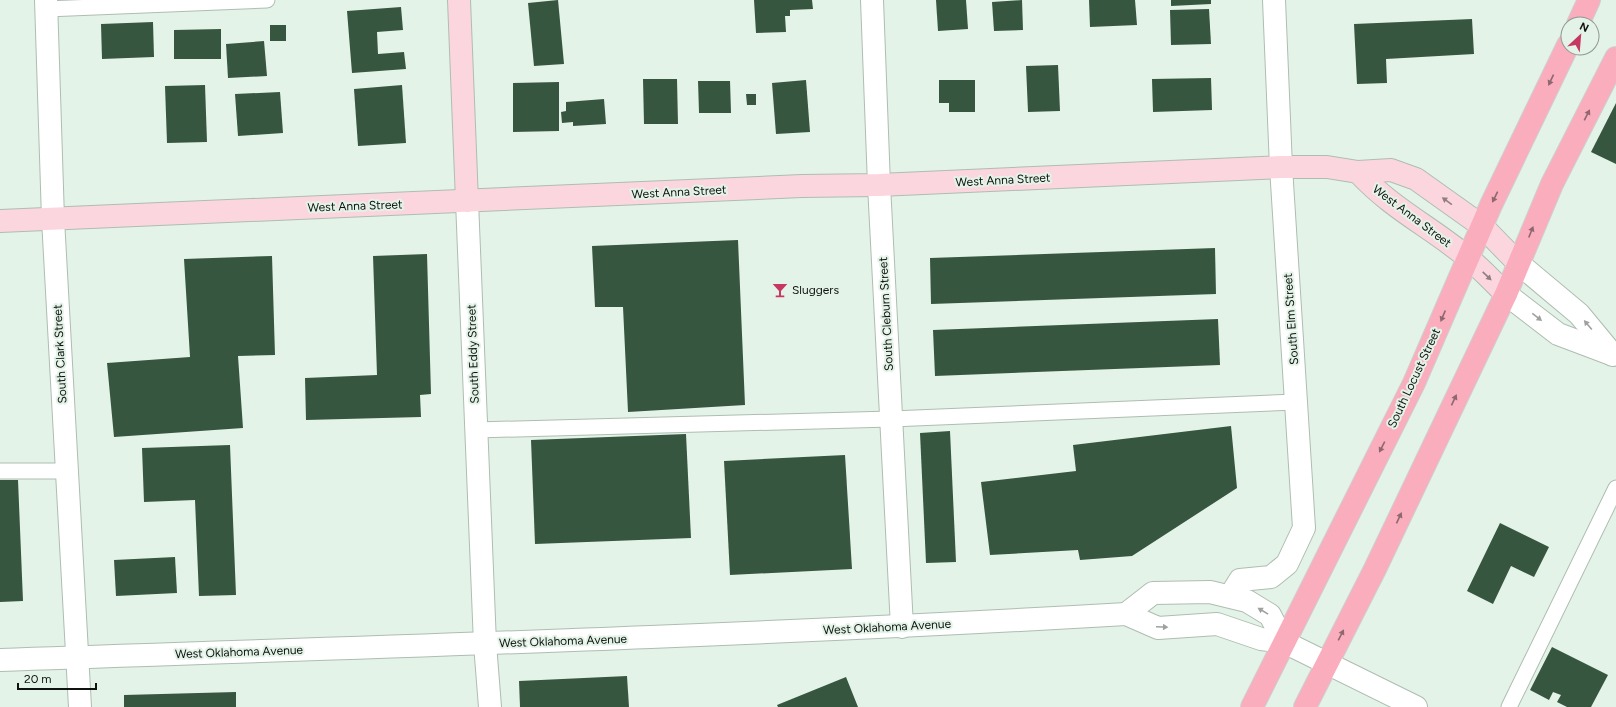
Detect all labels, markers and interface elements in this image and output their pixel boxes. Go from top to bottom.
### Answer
north arrow [1560,16,1600,56]
text: N [1577,20,1591,35]
one-way arrow [1548,74,1554,86]
one-way arrow [1584,109,1590,120]
street label: West Anna Street [955,171,1051,189]
street label: West Anna Street [1370,182,1454,250]
street label: West Anna Street [631,183,727,201]
one-way arrow [1492,192,1498,203]
street label: West Anna Street [307,197,403,215]
one-way arrow [1441,197,1452,205]
one-way arrow [1528,225,1534,237]
street label: South Cleburn Street [876,256,896,371]
one-way arrow [1482,271,1492,281]
street label: South Elm Street [1281,272,1301,365]
bar icon: Sluggers [771,281,789,299]
place label: Sluggers [792,283,839,297]
street label: South Clark Street [50,304,70,404]
street label: South Eddy Street [464,304,482,404]
one-way arrow [1439,310,1446,322]
one-way arrow [1532,313,1542,321]
one-way arrow [1584,319,1593,330]
street label: South Locust Street [1385,326,1443,430]
one-way arrow [1451,395,1457,406]
one-way arrow [1379,441,1385,452]
one-way arrow [1396,512,1402,524]
one-way arrow [1257,607,1269,614]
street label: West Oklahoma Avenue [823,617,952,637]
one-way arrow [1156,624,1169,630]
one-way arrow [1338,629,1344,640]
street label: West Oklahoma Avenue [499,632,628,650]
street label: West Oklahoma Avenue [175,643,304,661]
scale bar [18,665,96,691]
text: 20 m [24,672,52,686]

